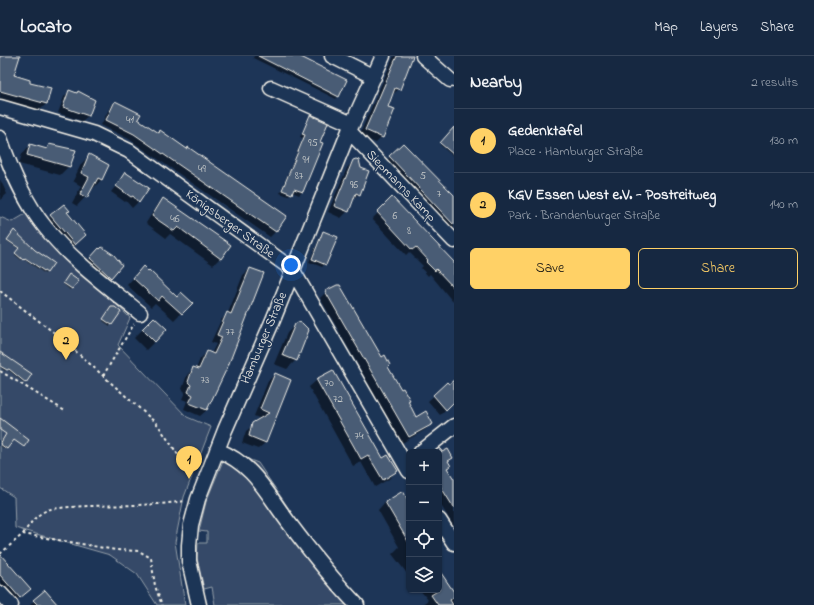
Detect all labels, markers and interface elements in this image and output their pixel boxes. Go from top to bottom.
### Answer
text: Locato [20,14,72,41]
text: Map [654,17,678,38]
text: Layers [700,17,738,38]
text: Share [760,17,794,38]
text: Nearby [470,70,522,95]
text: 2 results [751,73,798,92]
house number: 41 [126,112,135,128]
text: Gedenktafel [508,120,583,142]
text: 1 [481,131,485,150]
text: 130 m [770,131,798,150]
house number: 95 [308,135,318,151]
text: Place · Hamburger Straße [508,142,643,161]
street label: Siepmanns Kamp [362,146,440,226]
house number: 91 [303,152,310,168]
house number: 49 [198,161,207,177]
house number: 87 [295,168,304,184]
house number: 5 [420,168,426,184]
house number: 96 [350,177,358,193]
text: KGV Essen West e.V. - Postreitweg [508,184,716,206]
street label: Königsberger Straße [181,185,279,264]
house number: 7 [437,186,442,202]
text: 2 [480,195,486,214]
text: 140 m [770,195,798,214]
text: Park · Brandenburger Straße [508,206,660,225]
house number: 6 [393,208,398,224]
house number: 46 [170,211,180,227]
house number: 8 [407,223,411,239]
button: Save [470,248,630,289]
button: Share [638,248,798,289]
your location [281,255,301,275]
street label: Hamburger Straße [236,289,293,387]
house number: 77 [225,324,235,340]
pin: 2 [53,327,79,360]
house number: 73 [200,372,210,388]
house number: 70 [324,375,334,391]
house number: 72 [333,391,344,407]
house number: 74 [354,428,364,444]
pin: 1 [176,446,202,479]
map controls [406,449,442,593]
button: + [406,449,442,485]
button: − [406,485,442,521]
button: locate [406,521,442,557]
button: layers [406,557,442,593]

